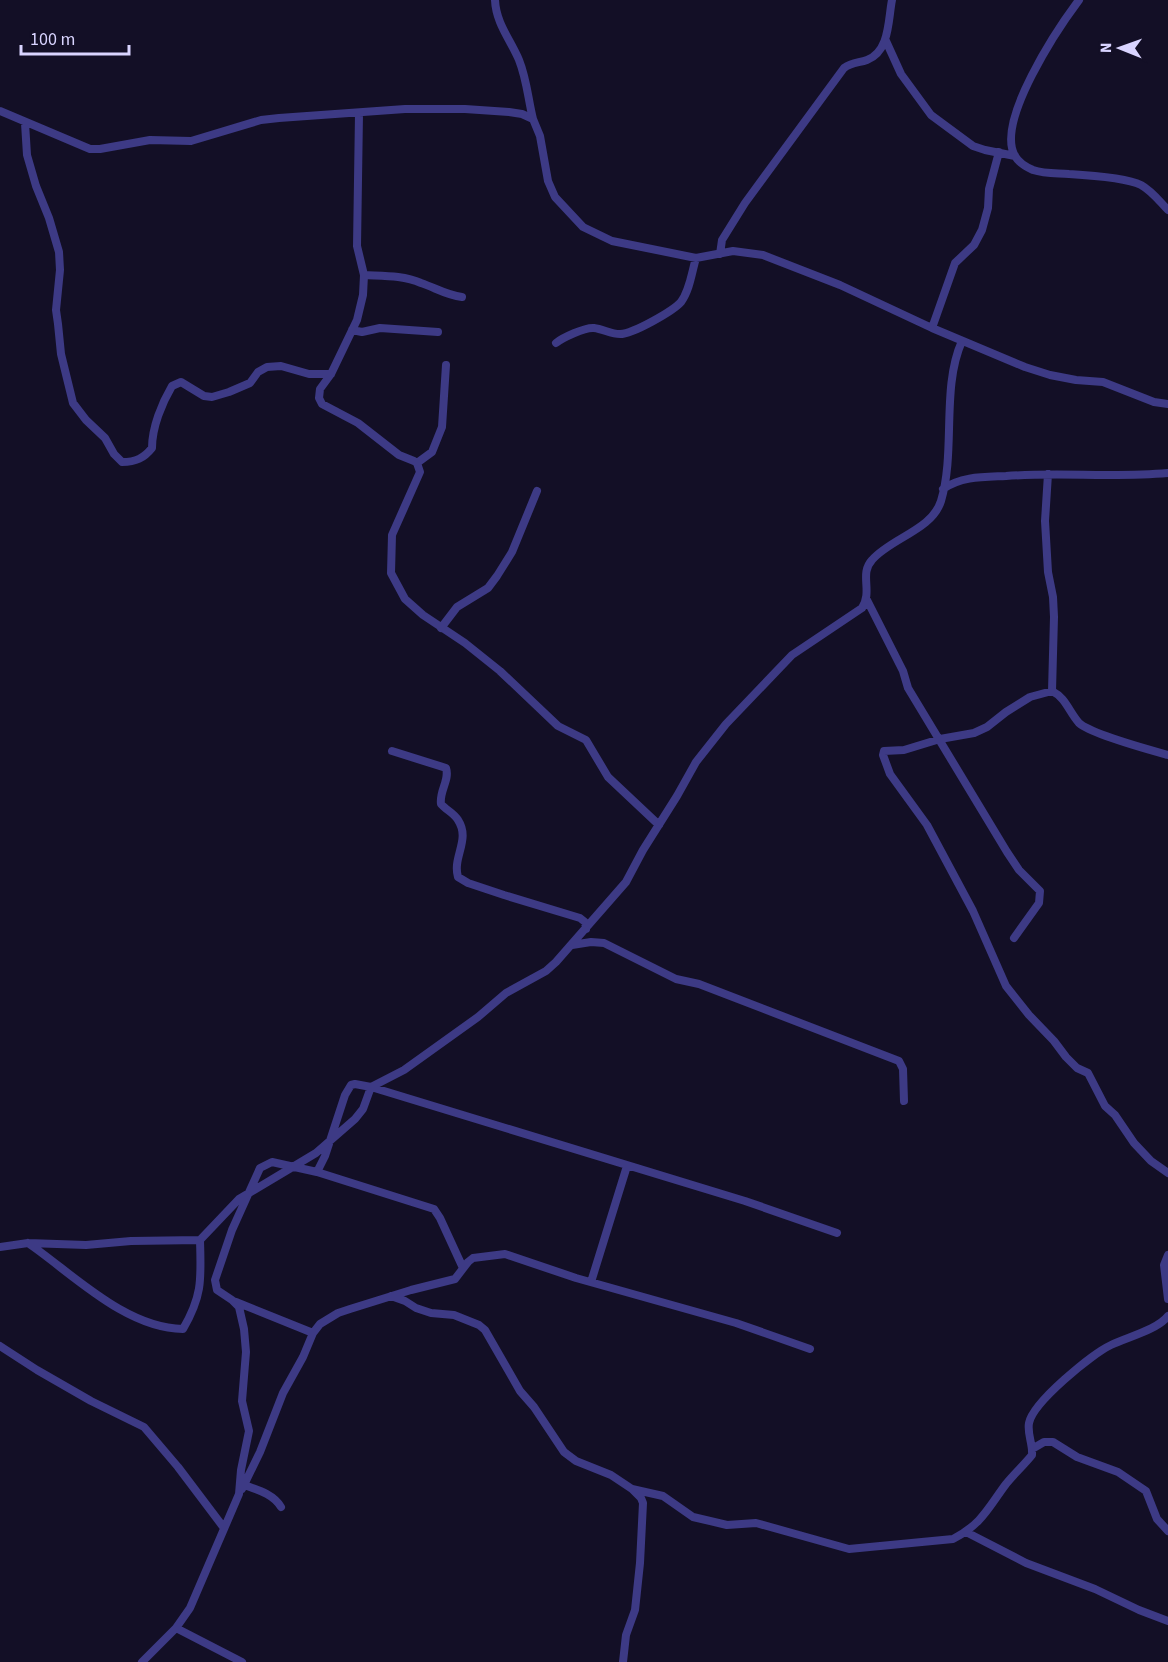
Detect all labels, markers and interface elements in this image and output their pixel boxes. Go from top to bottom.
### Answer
scale bar [21,18,129,56]
north arrow [1090,18,1150,78]
text: 100 m [30,27,75,52]
text: N [1095,42,1117,53]

